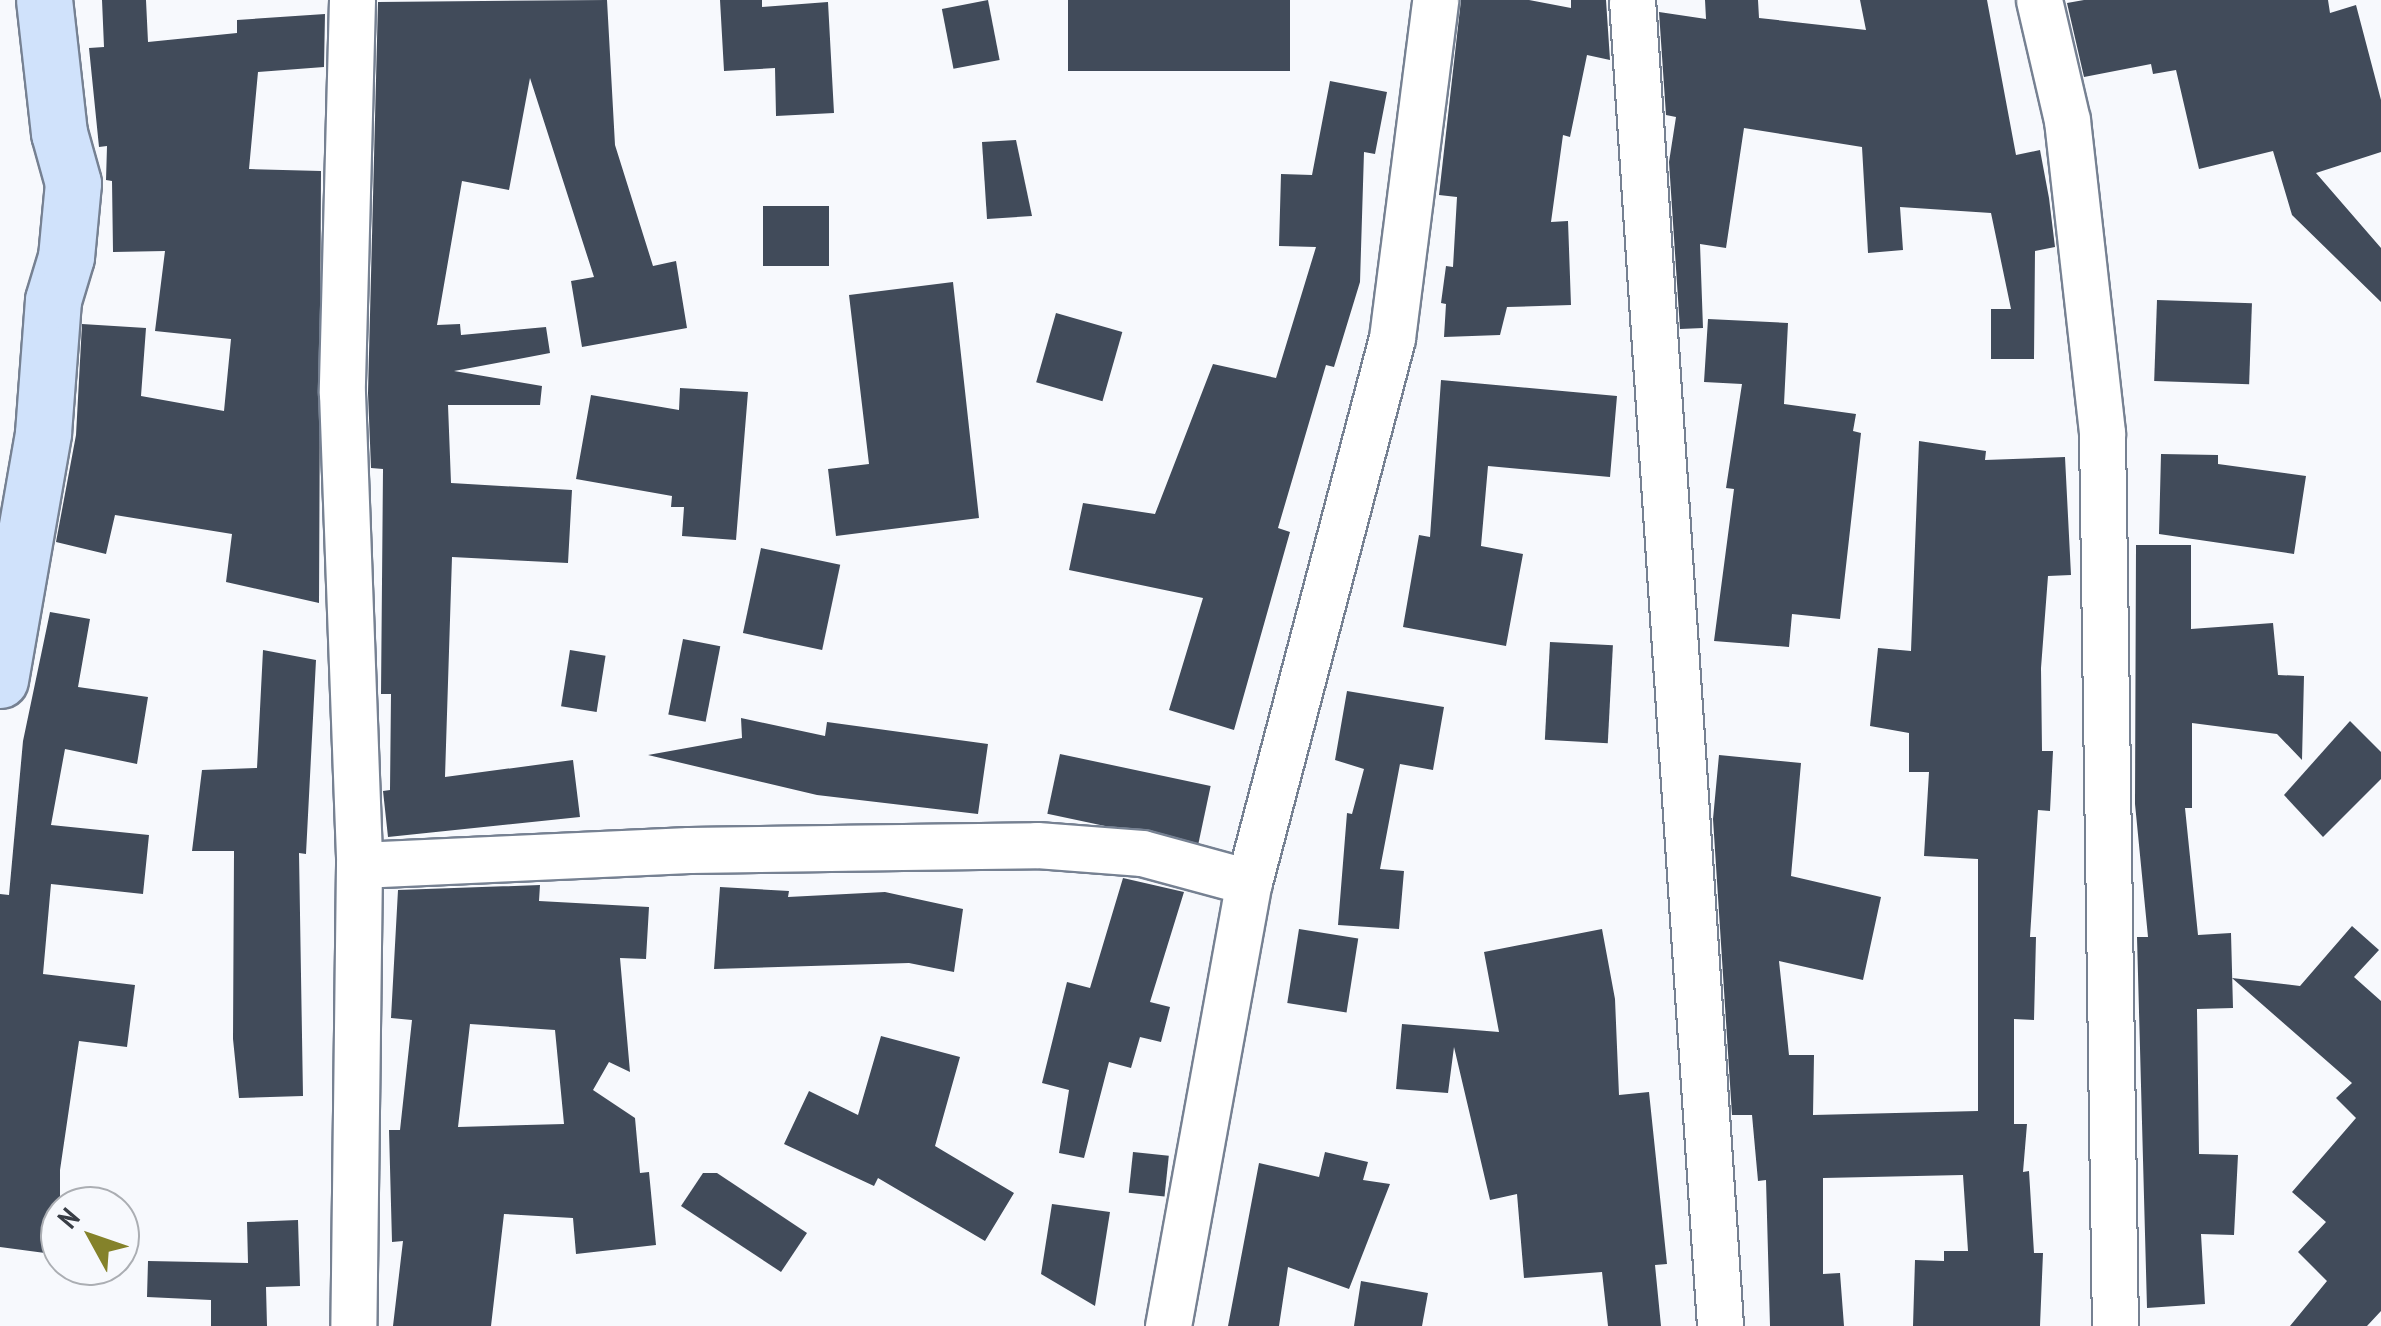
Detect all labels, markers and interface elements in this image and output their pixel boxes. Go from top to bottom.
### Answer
north arrow [40,1186,140,1286]
text: N [49,1200,87,1235]

